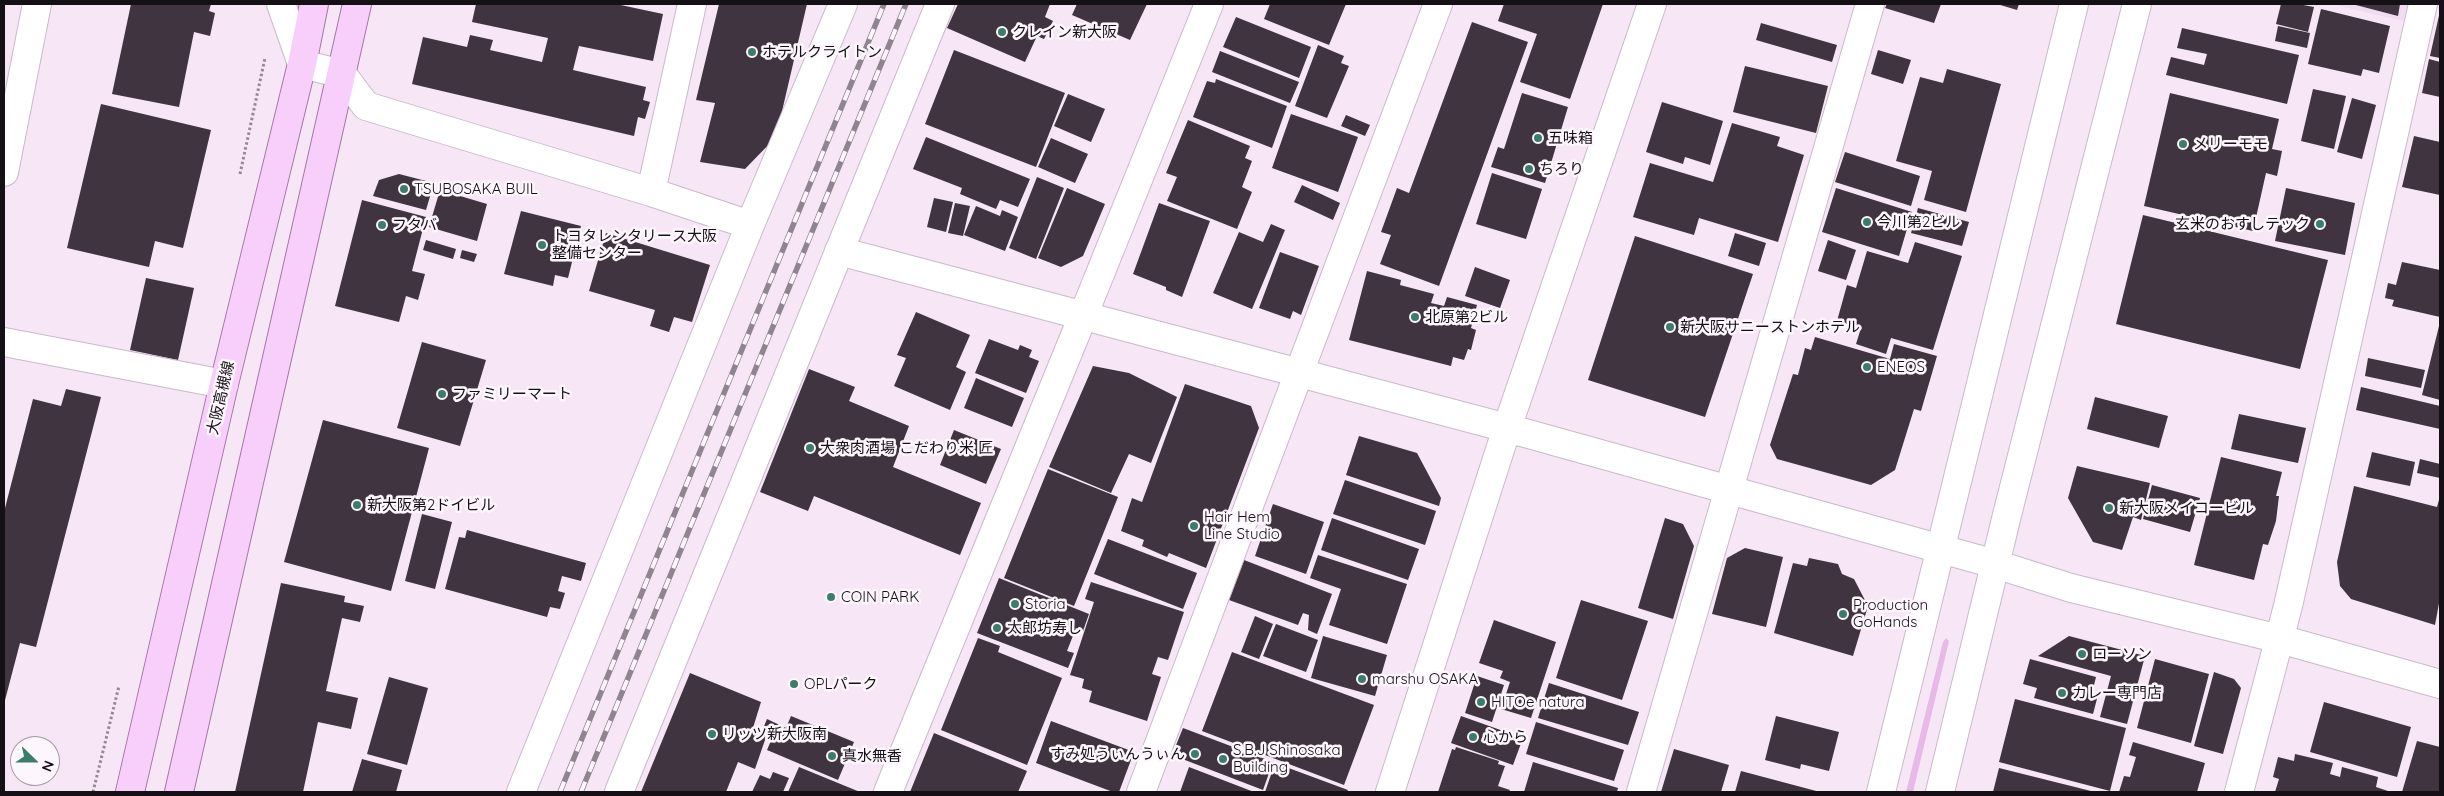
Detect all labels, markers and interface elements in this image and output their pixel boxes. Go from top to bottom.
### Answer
place label: クレイン新大阪 [1012,23,1117,41]
marker: クレイン新大阪 [996,26,1008,38]
place label: ホテルクライトン [762,43,882,61]
marker: ホテルクライトン [746,46,758,58]
place label: 五味箱 [1548,129,1593,147]
marker: 五味箱 [1532,132,1544,144]
place label: メリーモモ [2193,135,2268,153]
marker: メリーモモ [2177,138,2189,150]
place label: ちろり [1539,160,1584,178]
marker: ちろり [1523,163,1535,175]
place label: TSUBOSAKA BUIL [414,180,538,198]
marker: TSUBOSAKA BUIL [398,183,410,195]
place label: 今川第2ビル [1877,213,1960,231]
place label: 玄米のおすしテック [2175,215,2310,233]
place label: フタバ [392,216,437,234]
marker: 今川第2ビル [1861,216,1873,228]
marker: 玄米のおすしテック [2314,218,2326,230]
marker: フタバ [376,219,388,231]
place label: トヨタレンタリース大阪 整備センター [552,227,717,262]
marker: トヨタレンタリース大阪 整備センター [536,239,548,251]
place label: 北原第2ビル [1425,308,1508,326]
marker: 北原第2ビル [1409,311,1421,323]
place label: 新大阪サニーストンホテル [1680,318,1860,336]
marker: 新大阪サニーストンホテル [1664,321,1676,333]
place label: ENEOS [1877,358,1925,376]
street label: 大阪高槻線 [204,359,238,437]
marker: ENEOS [1861,361,1873,373]
place label: ファミリーマート [452,385,572,403]
marker: ファミリーマート [436,388,448,400]
place label: 大衆肉酒場 こだわり米 匠 [820,439,993,457]
marker: 大衆肉酒場 こだわり米 匠 [804,442,816,454]
place label: 新大阪第2ドイビル [367,496,495,514]
marker: 新大阪第2ドイビル [351,499,363,511]
place label: 新大阪メイコービル [2119,499,2254,517]
marker: 新大阪メイコービル [2103,502,2115,514]
place label: Hair Hem Line Studio [1204,508,1280,543]
marker: Hair Hem Line Studio [1188,520,1200,532]
place label: COIN PARK [841,588,919,606]
marker: COIN PARK [825,591,837,603]
place label: Storia [1025,595,1066,613]
place label: Production GoHands [1853,596,1928,631]
marker: Storia [1009,598,1021,610]
marker: Production GoHands [1837,608,1849,620]
place label: 太郎坊寿し [1007,619,1082,637]
marker: 太郎坊寿し [991,622,1003,634]
place label: ローソン [2092,645,2152,663]
marker: ローソン [2076,648,2088,660]
place label: marshu OSAKA [1372,670,1478,688]
marker: marshu OSAKA [1356,673,1368,685]
place label: OPLパーク [804,675,877,693]
marker: OPLパーク [788,678,800,690]
place label: カレー専門店 [2072,684,2162,702]
marker: カレー専門店 [2056,687,2068,699]
place label: HITOe natura [1491,693,1585,711]
marker: HITOe natura [1475,696,1487,708]
place label: リッツ新大阪南 [722,725,827,743]
marker: リッツ新大阪南 [706,728,718,740]
place label: 心から [1483,728,1528,746]
marker: 心から [1467,731,1479,743]
north arrow [10,736,60,786]
place label: S.B.J Shinosaka Building [1233,741,1340,776]
place label: すみ処うぃんうぃん [1050,745,1185,763]
place label: 真水無香 [842,747,902,765]
marker: すみ処うぃんうぃん [1189,748,1201,760]
marker: 真水無香 [826,750,838,762]
marker: S.B.J Shinosaka Building [1217,753,1229,765]
text: N [38,758,58,774]

